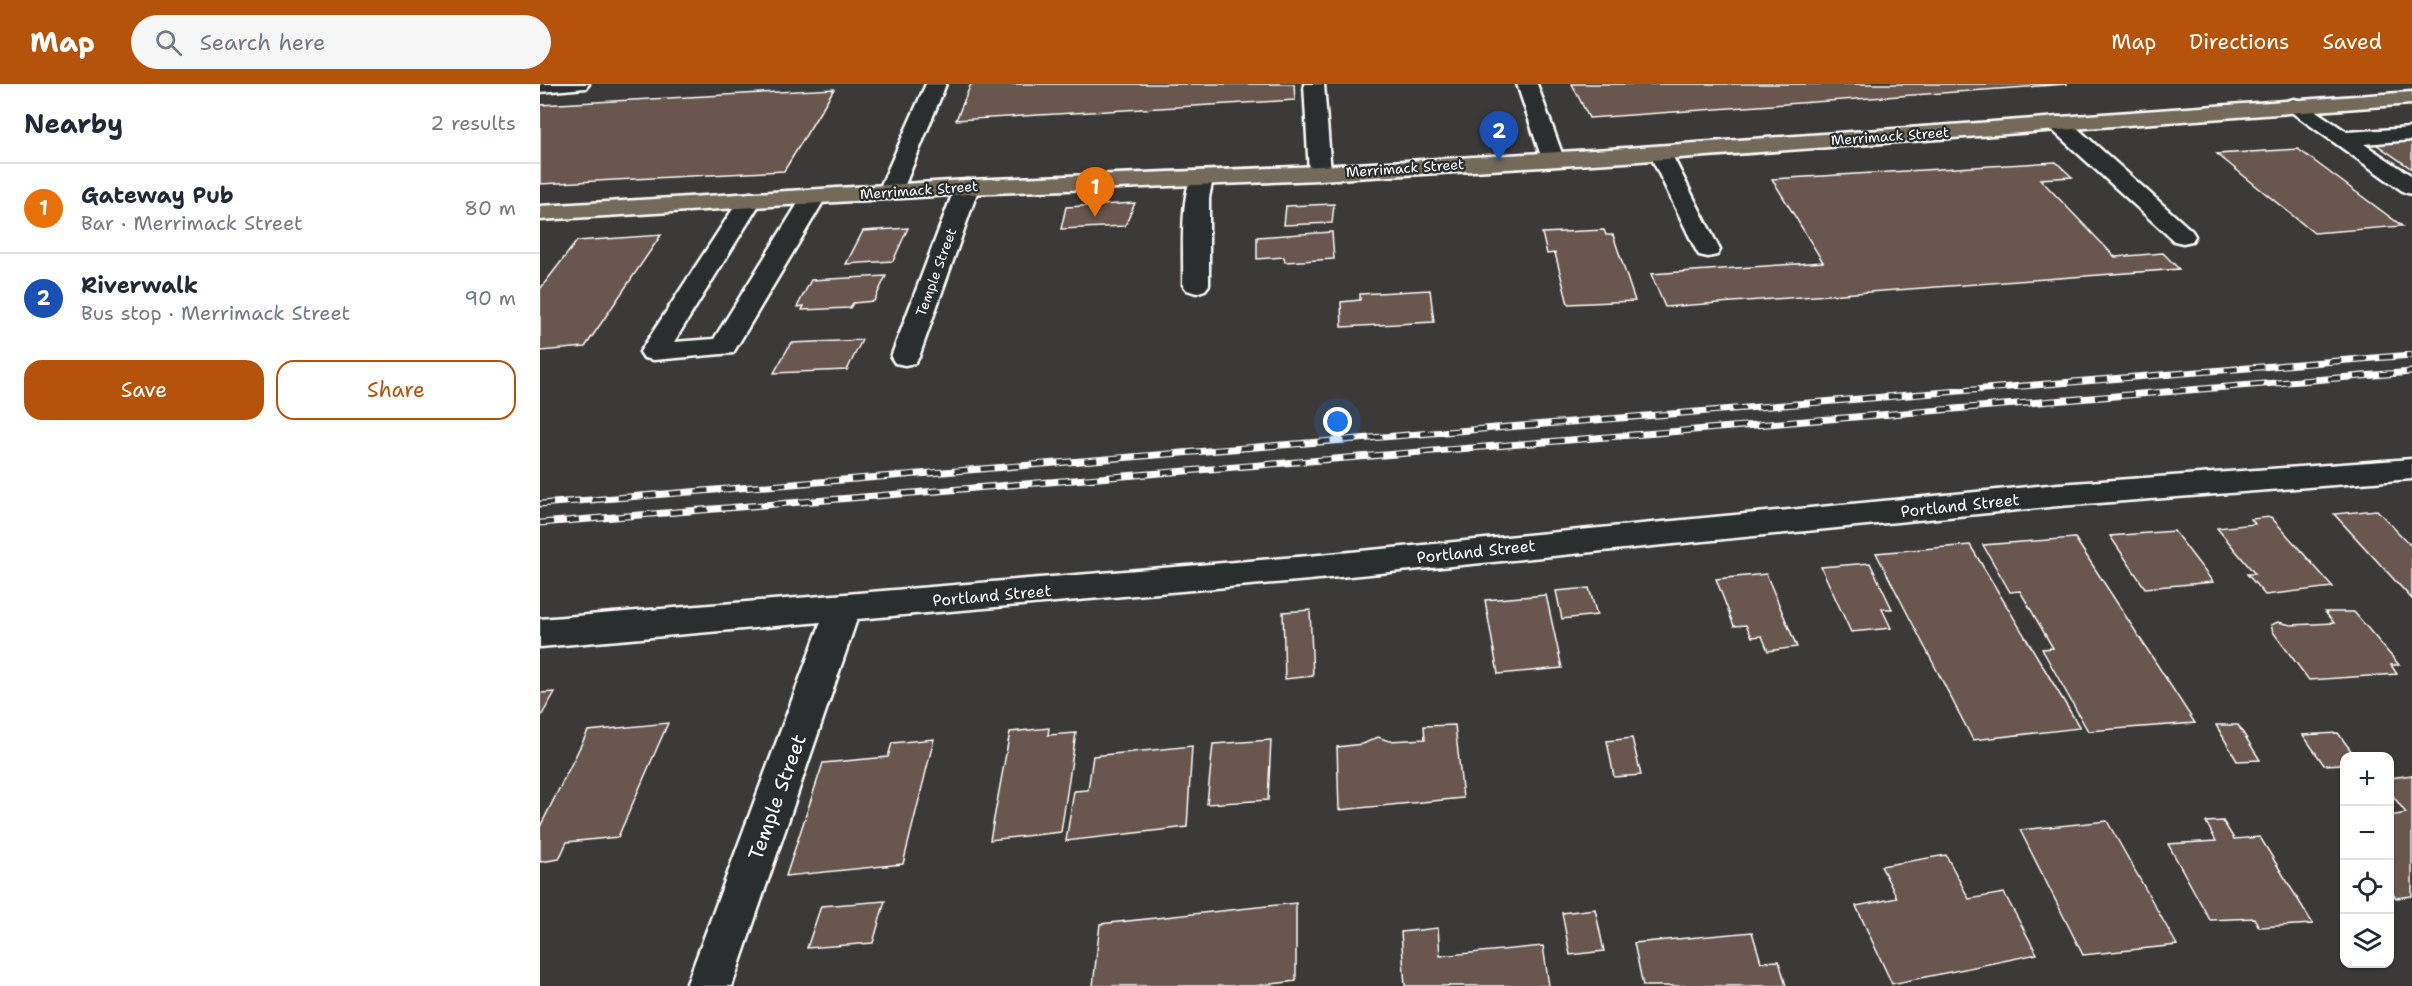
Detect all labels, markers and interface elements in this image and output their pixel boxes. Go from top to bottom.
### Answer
search box [131,15,551,69]
text: Map [30,23,95,61]
icon: search [152,26,185,59]
text: Search here [200,28,325,57]
text: Map [2111,28,2156,56]
text: Directions [2189,28,2289,56]
text: Saved [2322,28,2382,56]
text: Nearby [24,106,123,141]
text: 2 results [430,110,516,136]
pin: 2 [1480,112,1518,161]
street label: Merrimack Street [1830,123,1950,149]
street label: Merrimack Street [1345,155,1465,181]
pin: 1 [1076,168,1114,217]
street label: Merrimack Street [859,177,979,203]
text: Gateway Pub [81,181,234,210]
text: 1 [39,195,48,221]
text: 80 m [464,195,516,221]
text: Bar · Merrimack Street [81,210,303,236]
street label: Temple Street [912,225,960,319]
text: Riverwalk [81,271,198,300]
text: 2 [37,285,51,311]
text: 90 m [464,285,516,311]
text: Bus stop · Merrimack Street [81,300,350,326]
button: Save [24,360,264,420]
button: Share [276,360,516,420]
your location [1323,407,1352,436]
street label: Portland Street [1900,489,2020,522]
street label: Portland Street [1416,535,1536,568]
street label: Portland Street [932,580,1052,611]
street label: Temple Street [742,730,812,864]
map controls [2340,752,2394,968]
button: + [2340,752,2394,806]
button: − [2340,806,2394,860]
button: locate [2340,860,2394,914]
button: layers [2340,914,2394,968]

